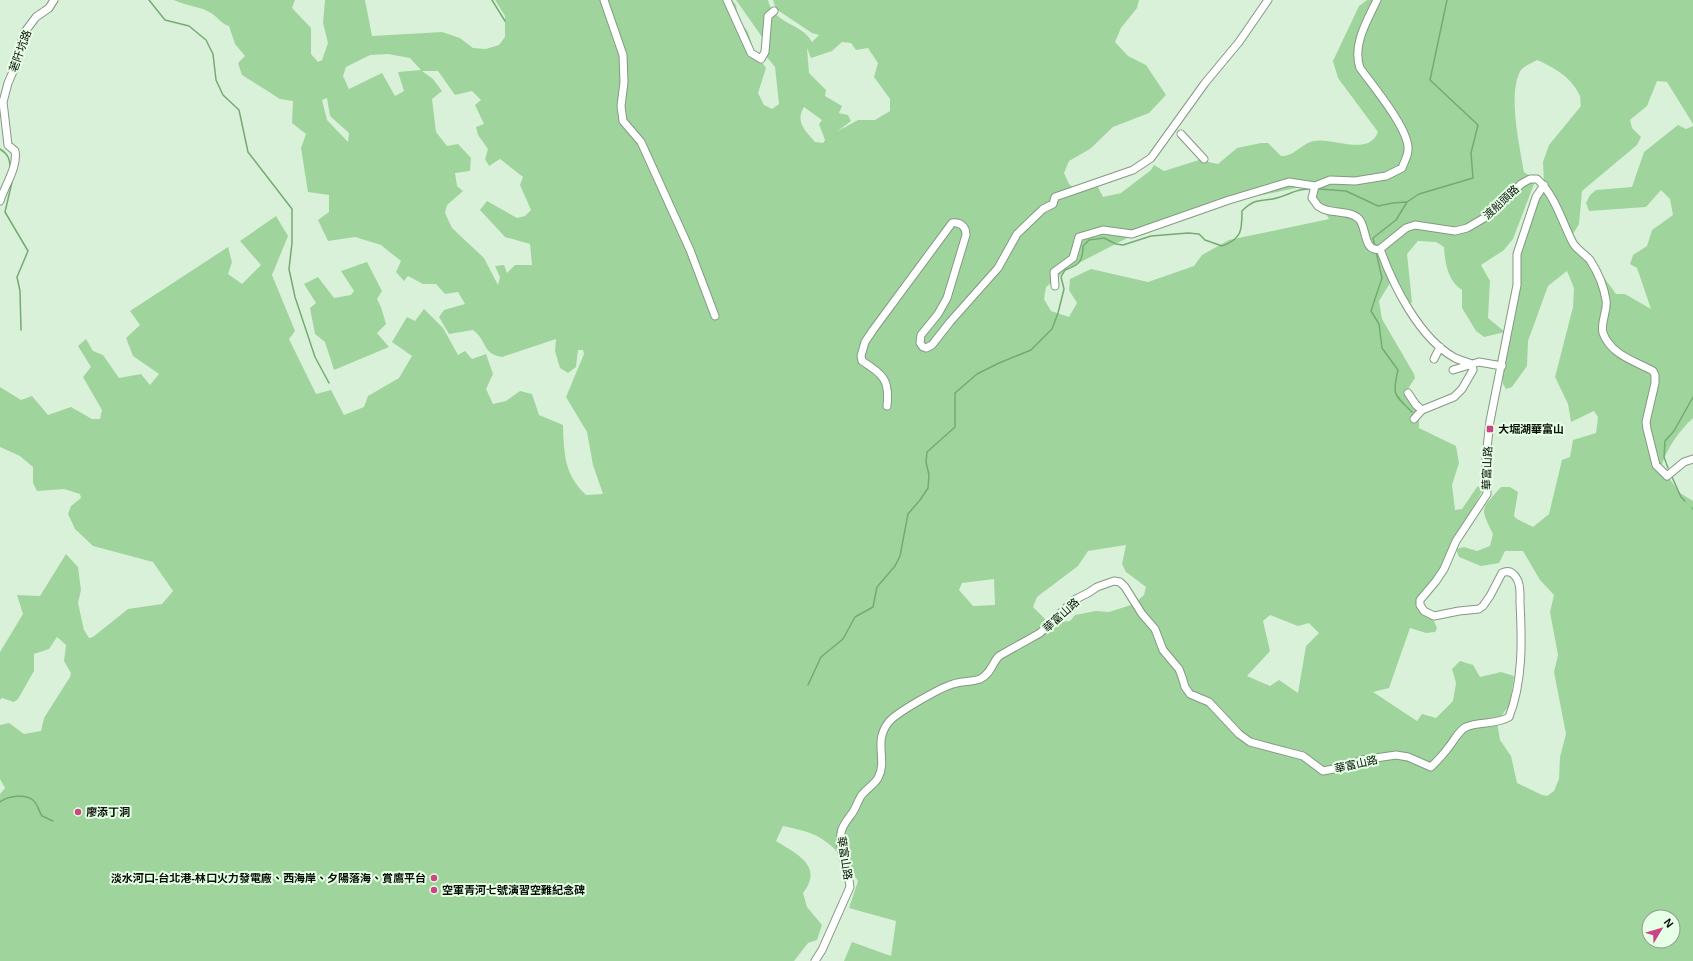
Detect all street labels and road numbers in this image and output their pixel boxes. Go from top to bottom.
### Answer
street label: 荖阡坑路 [7,28,33,74]
street label: 渡船頭路 [1481,183,1521,221]
street label: 華富山路 [1480,446,1494,490]
street label: 華富山路 [1041,596,1081,634]
street label: 華富山路 [1333,753,1379,775]
street label: 華富山路 [836,835,854,881]

